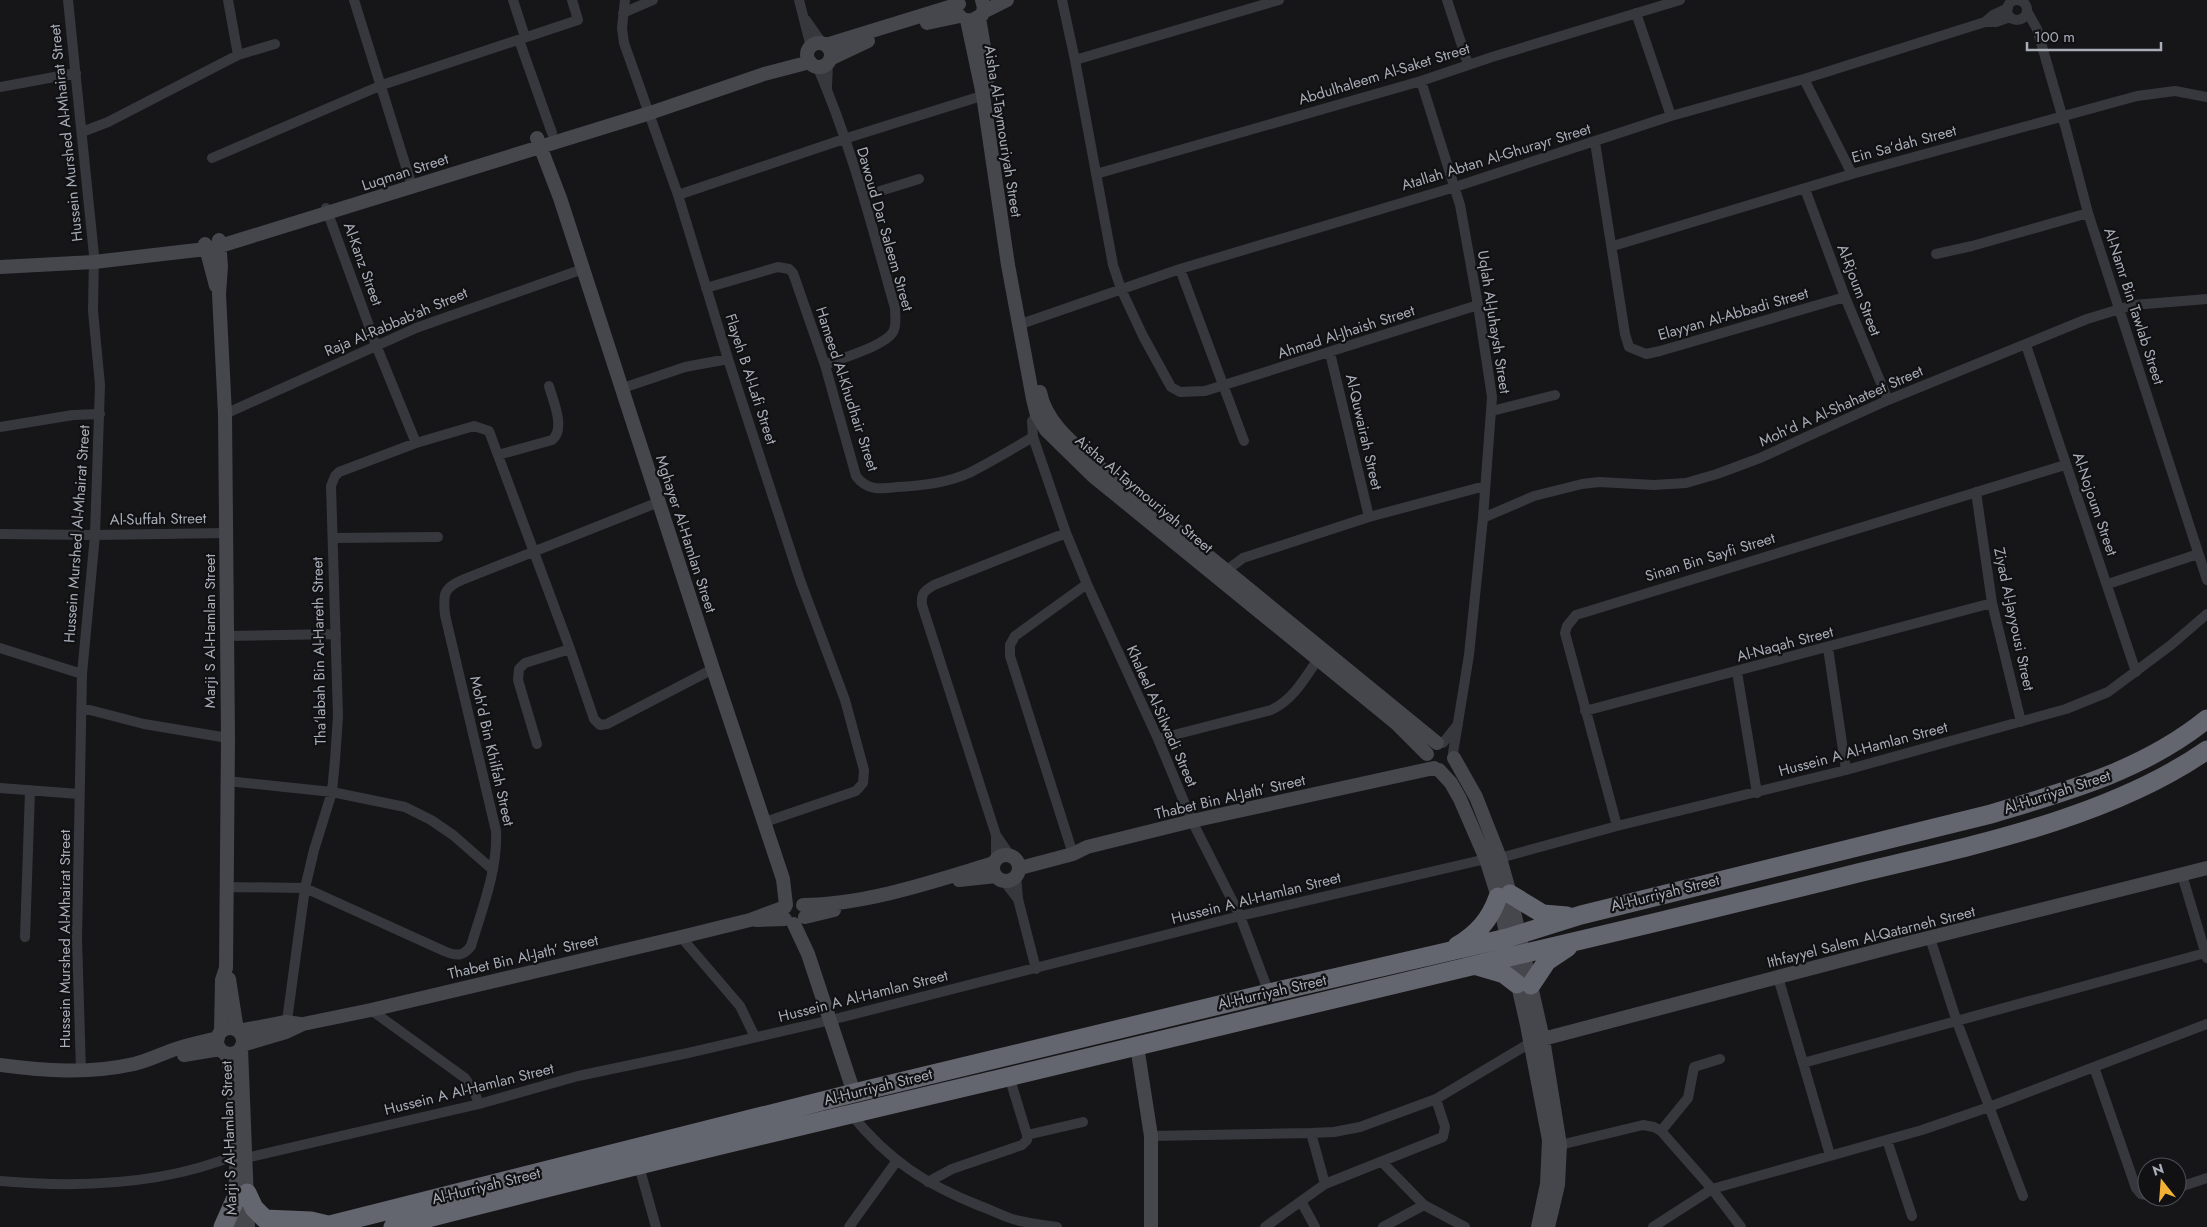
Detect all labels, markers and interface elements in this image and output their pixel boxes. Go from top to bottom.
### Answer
scale bar [2027,20,2161,52]
street label: Hussein Murshed Al-Mhairat Street [44,23,88,243]
text: 100 m [2034,26,2075,48]
street label: Abdulhaleem Al-Saket Street [1295,37,1473,111]
street label: Aisha Al-Taymouriyah Street [979,43,1028,219]
street label: Atallah Abtan Al-Ghurayr Street [1399,118,1594,196]
street label: Ein Sa‘dah Street [1849,119,1959,169]
street label: Dawoud Dar Saleem Street [851,144,919,314]
street label: Luqman Street [359,148,452,196]
street label: Al-Kanz Street [338,219,388,309]
street label: Al-Namr Bin Tawlab Street [2098,225,2170,388]
street label: Al-Rjoum Street [1831,241,1887,339]
street label: Uqlah Al-Juhaysh Street [1472,249,1516,396]
street label: Raja Al-Rabbab‘ah Street [321,282,471,362]
street label: Elayyan Al-Abbadi Street [1655,282,1811,346]
street label: Ahmad Al-Jhaish Street [1275,299,1418,365]
street label: Hameed Al-Khudhair Street [810,304,884,474]
street label: Flayeh B Al-Lafi Street [719,311,783,448]
street label: Moh'd A Al-Shahateet Street [1756,360,1927,452]
street label: Al-Quwairah Street [1340,372,1388,492]
street label: Hussein Murshed Al-Mhairat Street [58,424,96,644]
street label: Aisha Al-Taymouriyah Street [1070,430,1218,559]
street label: Al-Nojoum Street [2067,449,2123,559]
street label: Mghayer Al-Hamlan Street [650,452,722,616]
street label: Al-Suffah Street [110,507,207,531]
street label: Sinan Bin Sayfi Street [1642,527,1778,587]
street label: Ziyad Al-Jayyousi Street [1988,545,2040,693]
street label: Marji S Al-Hamlan Street [199,553,221,708]
street label: Tha‘labah Bin Al-Hareth Street [306,556,332,745]
street label: Al-Naqah Street [1734,620,1836,667]
street label: Khaleel Al-Silwadi Street [1121,642,1203,791]
street label: Moh'd Bin Khilfah Street [464,674,520,828]
street label: Hussein A Al-Hamlan Street [1776,716,1950,782]
street label: Al-Hurriyah Street [2001,764,2114,820]
street label: Thabet Bin Al-Jath’ Street [1153,769,1308,825]
street label: Hussein Murshed Al-Mhairat Street [54,829,76,1048]
street label: Hussein A Al-Hamlan Street [1169,866,1343,930]
street label: Al-Hurriyah Street [1608,869,1722,917]
street label: Ithfayyel Salem Al-Qatarneh Street [1765,900,1978,974]
street label: Thabet Bin Al-Jath’ Street [446,929,601,985]
street label: Hussein A Al-Hamlan Street [776,964,950,1028]
street label: Al-Hurriyah Street [1215,969,1329,1015]
street label: Hussein A Al-Hamlan Street [382,1057,556,1121]
street label: Marji S Al-Hamlan Street [215,1060,243,1216]
street label: Al-Hurriyah Street [821,1063,935,1111]
north arrow [2137,1157,2187,1207]
text: N [2150,1158,2166,1181]
street label: Al-Hurriyah Street [429,1162,543,1210]

